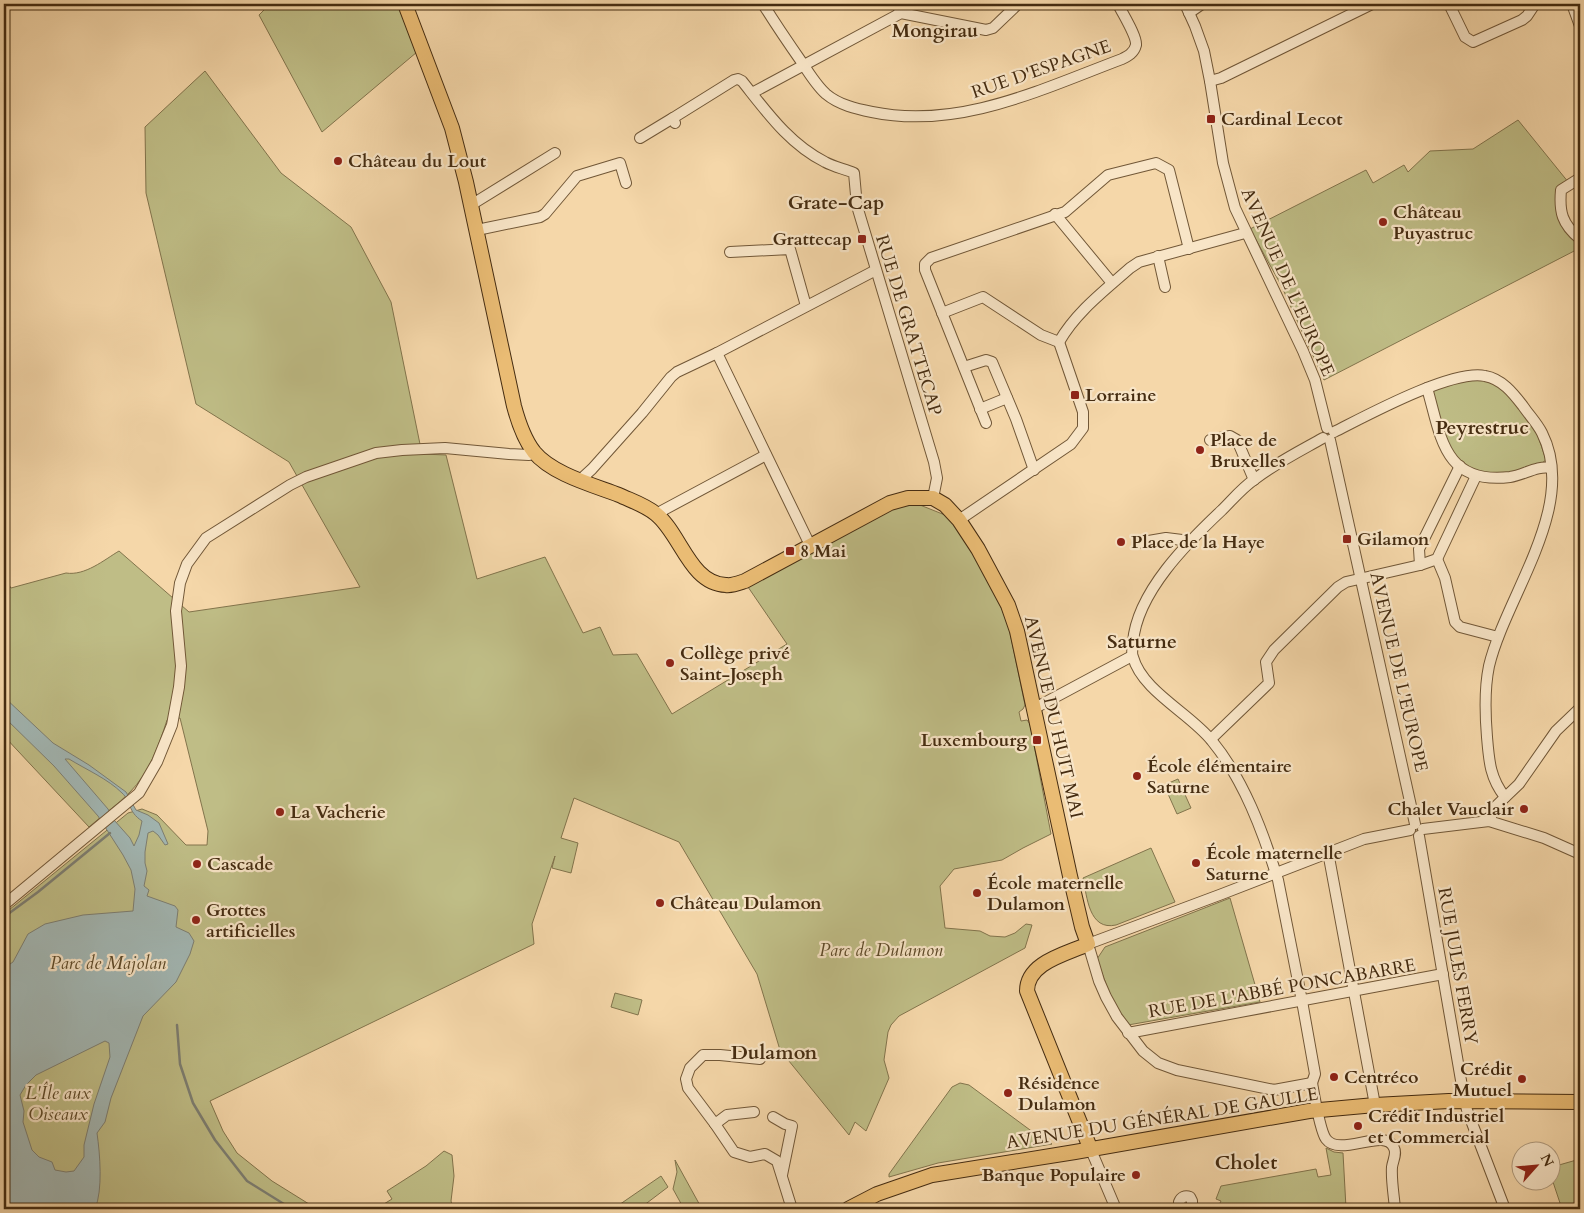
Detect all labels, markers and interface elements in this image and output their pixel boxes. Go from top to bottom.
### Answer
district label: Mongirau [892,18,978,44]
street label: RUE D'ESPAGNE [968,34,1114,105]
place label: Cardinal Lecot [1221,107,1343,132]
marker: Cardinal Lecot [1205,113,1217,125]
place label: Château du Lout [348,149,487,174]
marker: Château du Lout [332,155,344,167]
street label: AVENUE DE L'EUROPE [1235,184,1341,381]
district label: Grate-Cap [788,189,884,216]
place label: Château Puyastruc [1393,200,1473,246]
marker: Château Puyastruc [1377,216,1389,228]
place label: Grattecap [772,227,852,252]
street label: RUE DE GRATTECAP [869,232,948,419]
marker: Grattecap [856,233,868,245]
place label: Lorraine [1085,383,1156,408]
marker: Lorraine [1069,389,1081,401]
district label: Peyrestruc [1435,414,1529,441]
place label: Place de Bruxelles [1210,428,1286,474]
marker: Place de Bruxelles [1194,444,1206,456]
place label: Gilamon [1357,527,1430,552]
place label: Place de la Haye [1131,530,1265,555]
marker: Gilamon [1341,533,1353,545]
marker: Place de la Haye [1115,536,1127,548]
place label: 8 Mai [800,539,846,564]
marker: 8 Mai [784,545,796,557]
street label: AVENUE DE L'EUROPE [1363,570,1434,774]
street label: AVENUE DU HUIT MAI [1018,613,1089,821]
district label: Saturne [1107,628,1177,655]
place label: Collège privé Saint-Joseph [680,641,790,687]
marker: Collège privé Saint-Joseph [664,657,676,669]
place label: Luxembourg [921,728,1027,753]
marker: Luxembourg [1031,734,1043,746]
place label: École élémentaire Saturne [1147,754,1292,800]
marker: École élémentaire Saturne [1131,770,1143,782]
place label: Chalet Vauclair [1387,797,1515,822]
place label: La Vacherie [290,800,386,825]
marker: Chalet Vauclair [1518,803,1530,815]
marker: La Vacherie [274,806,286,818]
place label: École maternelle Saturne [1206,841,1343,887]
place label: Cascade [207,852,273,877]
marker: École maternelle Saturne [1190,857,1202,869]
marker: Cascade [191,858,203,870]
place label: École maternelle Dulamon [987,871,1124,917]
street label: RUE JULES FERRY [1431,885,1484,1047]
marker: École maternelle Dulamon [971,887,983,899]
place label: Château Dulamon [670,891,822,916]
marker: Château Dulamon [654,897,666,909]
place label: Grottes artificielles [206,898,296,944]
marker: Grottes artificielles [190,914,202,926]
park label: Parc de Dulamon [819,938,943,963]
park label: Parc de Majolan [50,951,166,976]
street label: RUE DE L'ABBÉ PONCABARRE [1146,953,1418,1024]
district label: Dulamon [731,1039,817,1066]
place label: Crédit Mutuel [1453,1057,1513,1103]
place label: Centréco [1344,1065,1419,1090]
place label: Résidence Dulamon [1018,1071,1100,1117]
marker: Centréco [1328,1071,1340,1083]
marker: Crédit Mutuel [1516,1073,1528,1085]
park label: L'Île aux Oiseaux [25,1081,91,1127]
street label: AVENUE DU GÉNÉRAL DE GAULLE [1004,1081,1320,1156]
marker: Résidence Dulamon [1002,1087,1014,1099]
place label: Crédit Industriel et Commercial [1368,1104,1504,1150]
marker: Crédit Industriel et Commercial [1352,1120,1364,1132]
north arrow [1512,1140,1562,1190]
district label: Cholet [1215,1149,1277,1176]
text: N [1536,1151,1558,1170]
place label: Banque Populaire [981,1163,1126,1188]
marker: Banque Populaire [1130,1169,1142,1181]

